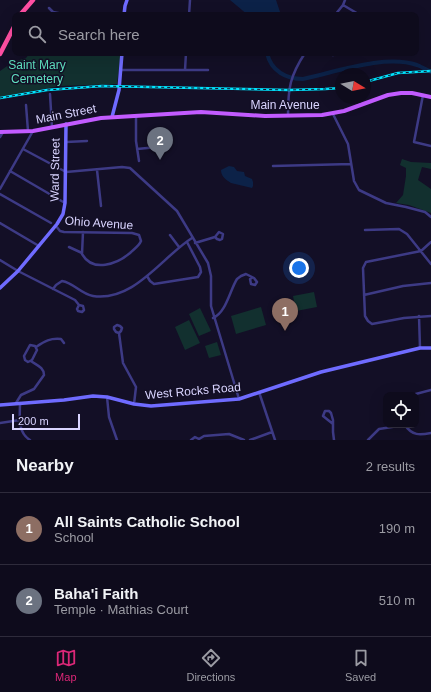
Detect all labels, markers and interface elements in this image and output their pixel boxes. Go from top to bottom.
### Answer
search box [12,12,419,56]
icon: search [26,23,48,45]
text: Search here [58,26,140,43]
park label: Saint Mary Cemetery [8,58,66,86]
north arrow [335,68,371,104]
street label: Main Avenue [250,98,320,112]
street label: Main Street [35,101,98,127]
pin: 2 [147,127,173,160]
street label: Ward Street [47,137,63,202]
street label: Ohio Avenue [64,214,134,232]
your location [289,258,309,278]
pin: 1 [272,298,298,331]
street label: West Rocks Road [145,380,241,402]
map controls [383,392,419,428]
button: locate [383,392,419,428]
scale bar [12,412,80,431]
text: 200 m [18,415,49,427]
text: Nearby [16,456,74,475]
text: 2 results [366,459,415,474]
text: All Saints Catholic School [54,513,240,530]
text: 1 [25,521,33,536]
text: 190 m [379,521,415,536]
text: School [54,530,94,545]
text: Baha'i Faith [54,585,138,602]
text: 2 [25,593,33,608]
text: 510 m [379,593,415,608]
text: Temple · Mathias Court [54,602,188,617]
tab: Map [55,647,77,683]
tab: Directions [186,647,235,683]
tab: Saved [345,647,376,683]

